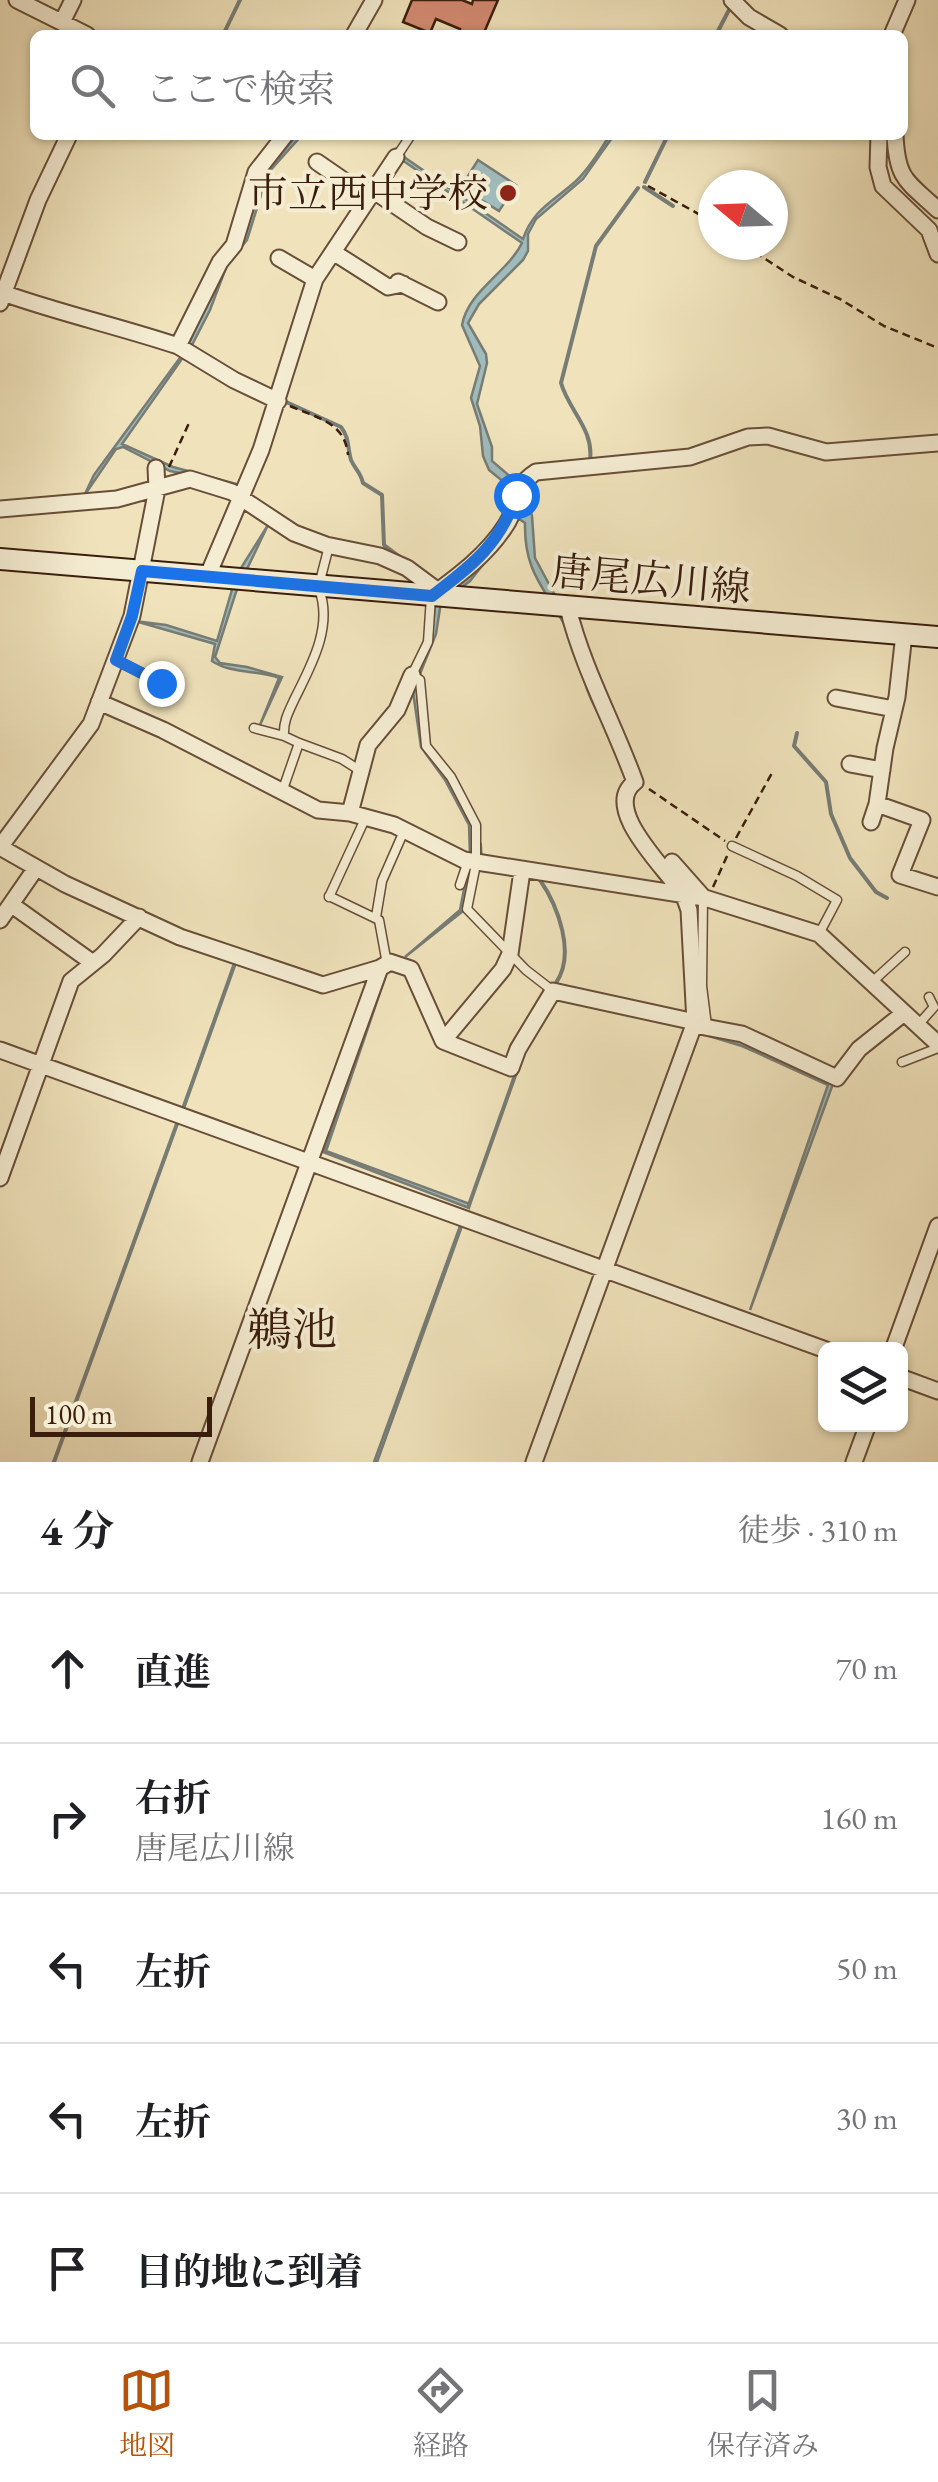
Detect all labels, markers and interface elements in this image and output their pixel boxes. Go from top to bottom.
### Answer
search box [30,30,908,140]
icon: search [65,58,120,113]
text: ここで検索 [145,64,335,113]
place label: 市立西中学校 [248,167,488,219]
north arrow [698,170,788,260]
marker: 市立西中学校 [497,182,519,204]
route start [494,473,540,519]
street label: 唐尾広川線 [549,544,753,614]
route end [139,661,185,707]
district label: 鵜池 [247,1300,337,1358]
map controls [818,1342,908,1432]
button: layers [818,1342,908,1432]
scale bar [30,1392,212,1436]
text: 100 m [45,1396,113,1432]
text: 4 分 [40,1503,114,1558]
text: 徒歩 · 310 m [737,1509,898,1551]
icon: ahead [40,1641,95,1696]
text: 直進 [135,1647,211,1696]
text: 70 m [836,1647,898,1689]
text: 右折 [135,1773,211,1822]
icon: right [40,1791,95,1846]
text: 160 m [821,1797,898,1839]
text: 唐尾広川線 [135,1827,295,1869]
icon: left [40,1941,95,1996]
text: 左折 [135,1947,211,1996]
text: 50 m [836,1947,898,1989]
icon: left [40,2091,95,2146]
text: 左折 [135,2097,211,2146]
text: 30 m [836,2097,898,2139]
icon: arrive [40,2241,95,2296]
text: 目的地に到着 [135,2247,363,2296]
tab: 地図 [119,2363,175,2463]
tab: 経路 [413,2363,469,2463]
tab: 保存済み [707,2363,819,2463]

